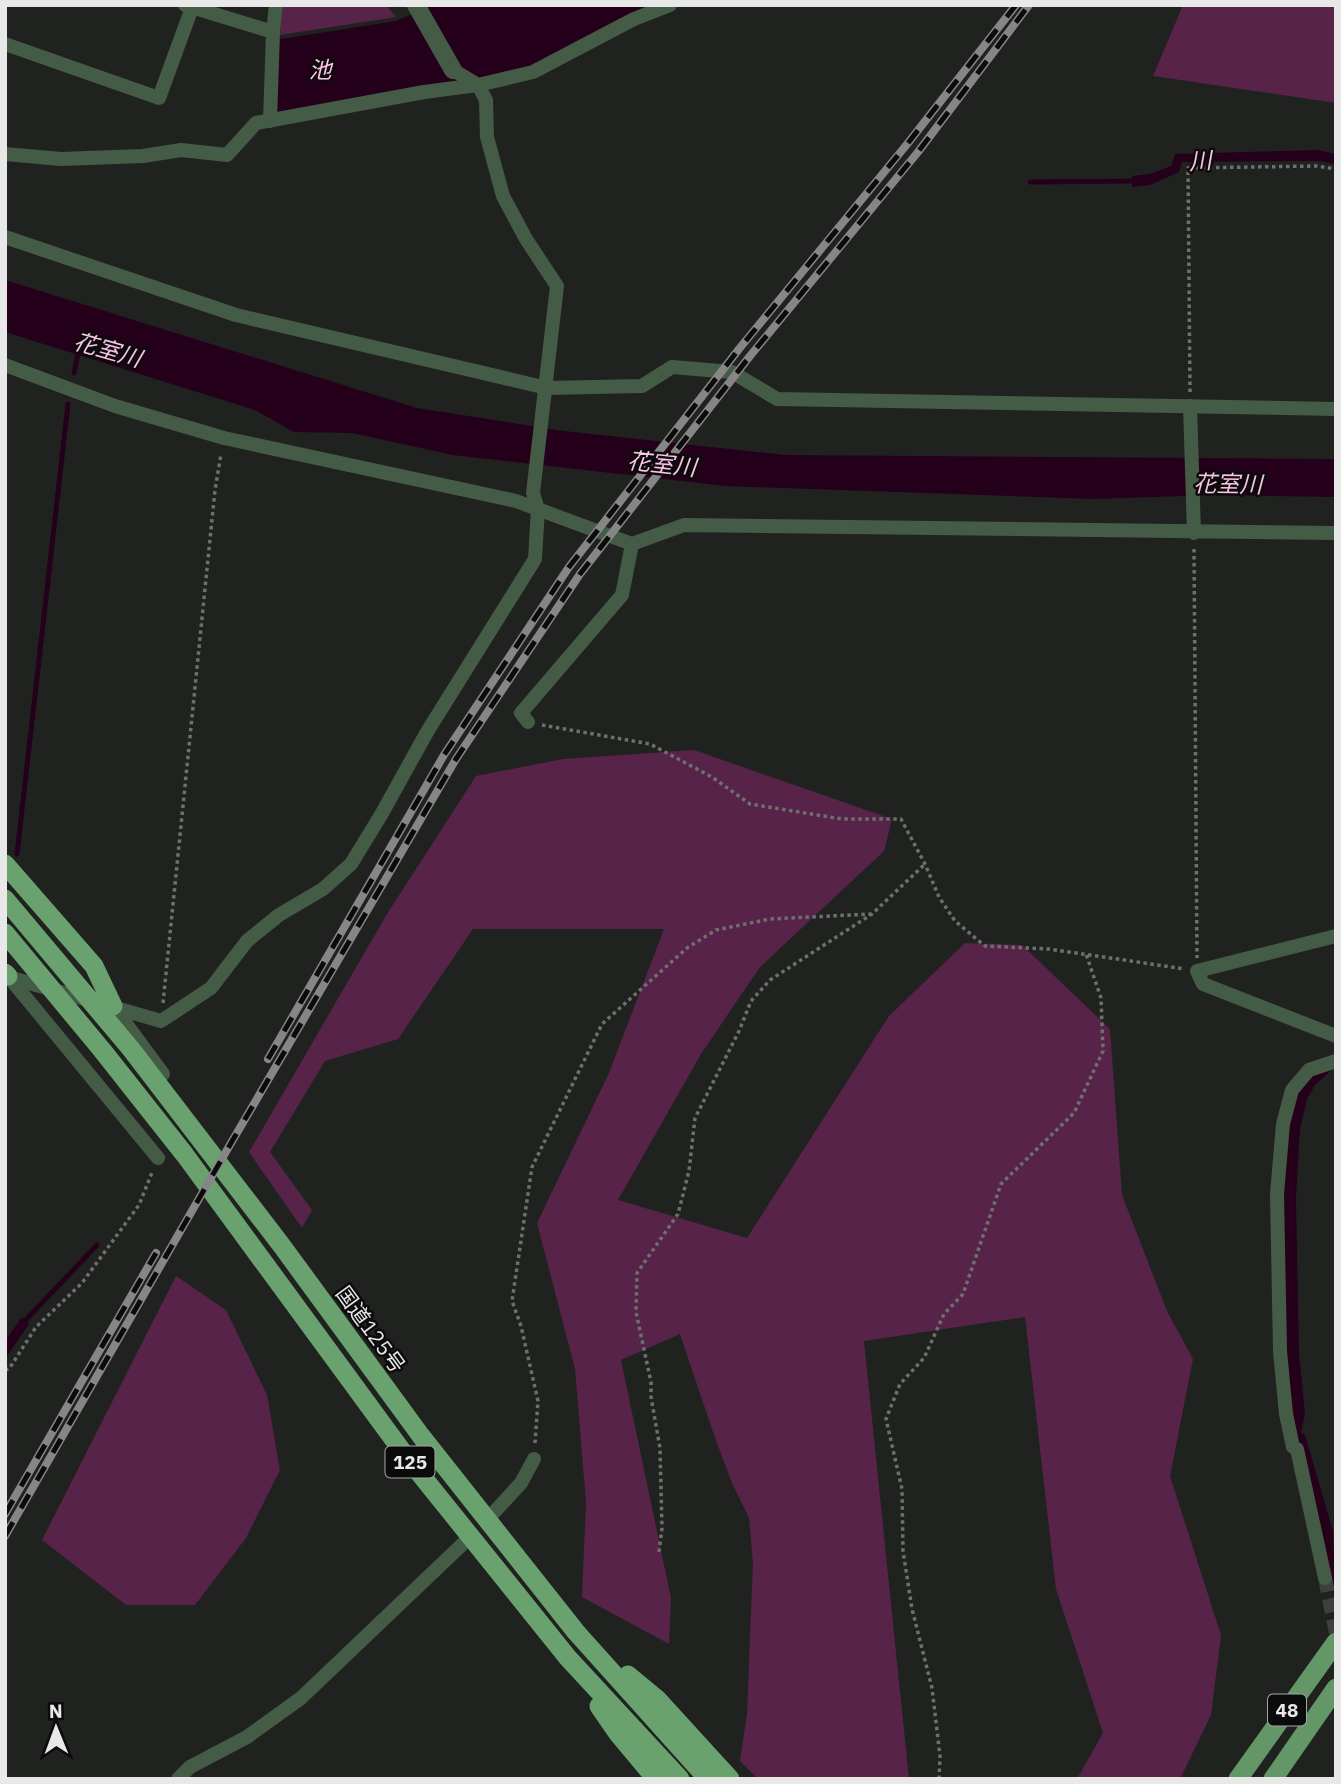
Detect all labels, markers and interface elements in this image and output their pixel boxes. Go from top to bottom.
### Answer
water label: 池 [309,54,334,84]
water label: 川 [1187,144,1216,176]
water label: 花室川 [71,325,148,374]
water label: 花室川 [626,444,701,482]
water label: 花室川 [1193,467,1266,499]
street label: 国道125号 [330,1280,412,1378]
road number: 125 [386,1446,434,1478]
north arrow [21,1693,91,1763]
road number: 48 [1268,1694,1306,1726]
text: N [49,1699,63,1723]

